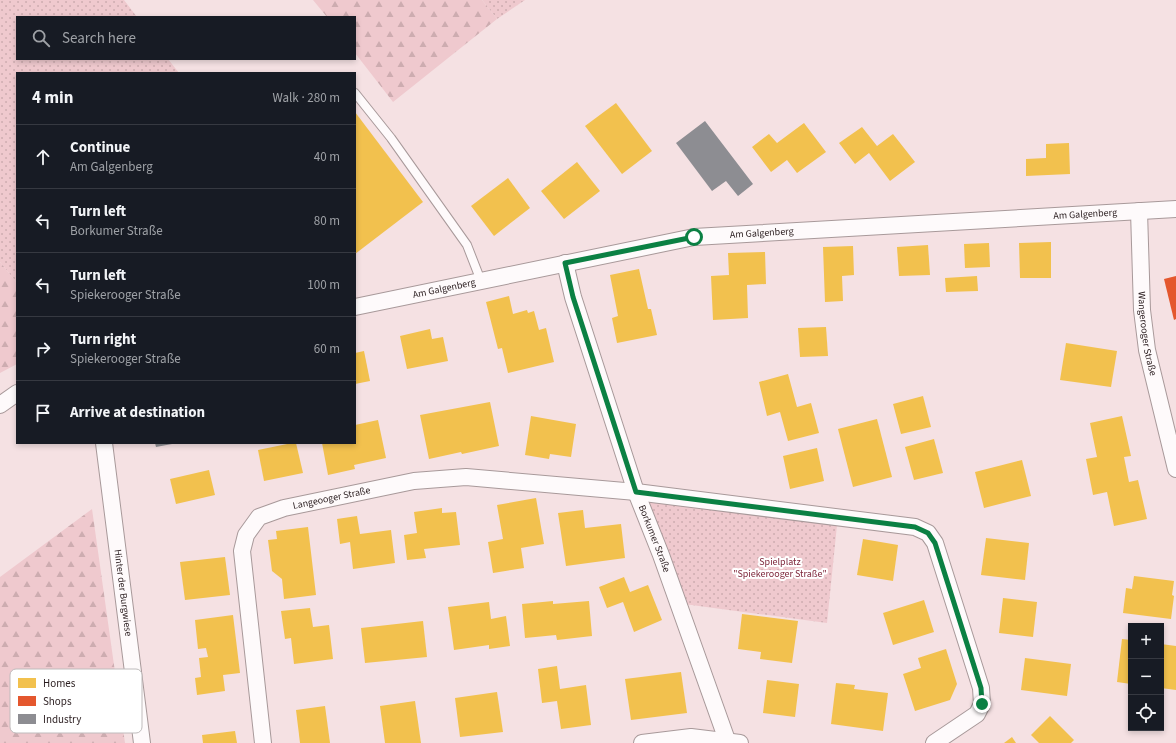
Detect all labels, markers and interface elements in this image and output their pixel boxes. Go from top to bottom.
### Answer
search box [16,16,356,60]
icon: search [30,27,52,49]
text: Search here [62,28,136,49]
text: 4 min [32,86,73,110]
text: Walk · 280 m [272,89,340,107]
text: Continue [70,137,130,158]
icon: ahead [32,146,54,168]
text: 40 m [314,148,340,166]
text: Am Galgenberg [70,158,153,176]
text: Turn left [70,201,126,222]
street label: Am Galgenberg [1053,205,1117,223]
icon: left [32,210,54,232]
text: 80 m [314,212,340,230]
text: Borkumer Straße [70,222,163,240]
street label: Am Galgenberg [729,224,794,242]
route start [685,228,703,246]
text: Turn left [70,265,126,286]
icon: left [32,274,54,296]
street label: Am Galgenberg [411,275,477,302]
text: 100 m [307,276,340,294]
text: Spiekerooger Straße [70,286,181,304]
street label: Wangerooger Straße [1134,291,1160,377]
text: Turn right [70,329,136,350]
icon: right [32,338,54,360]
text: 60 m [314,340,340,358]
text: Spiekerooger Straße [70,350,181,368]
icon: arrive [32,402,54,424]
text: Arrive at destination [70,402,205,423]
street label: Langeooger Straße [291,483,372,513]
street label: Borkumer Straße [635,503,674,574]
street label: Hinter der Burgwiese [111,548,135,637]
park label: Spielplatz "Spiekerooger Straße" [733,555,827,581]
map controls [1128,623,1164,731]
button: + [1128,623,1164,659]
button: − [1128,659,1164,695]
legend [10,669,142,733]
text: Homes [43,676,76,691]
text: Shops [43,694,72,709]
route end [973,695,991,713]
button: locate [1128,695,1164,731]
text: Industry [43,712,81,727]

